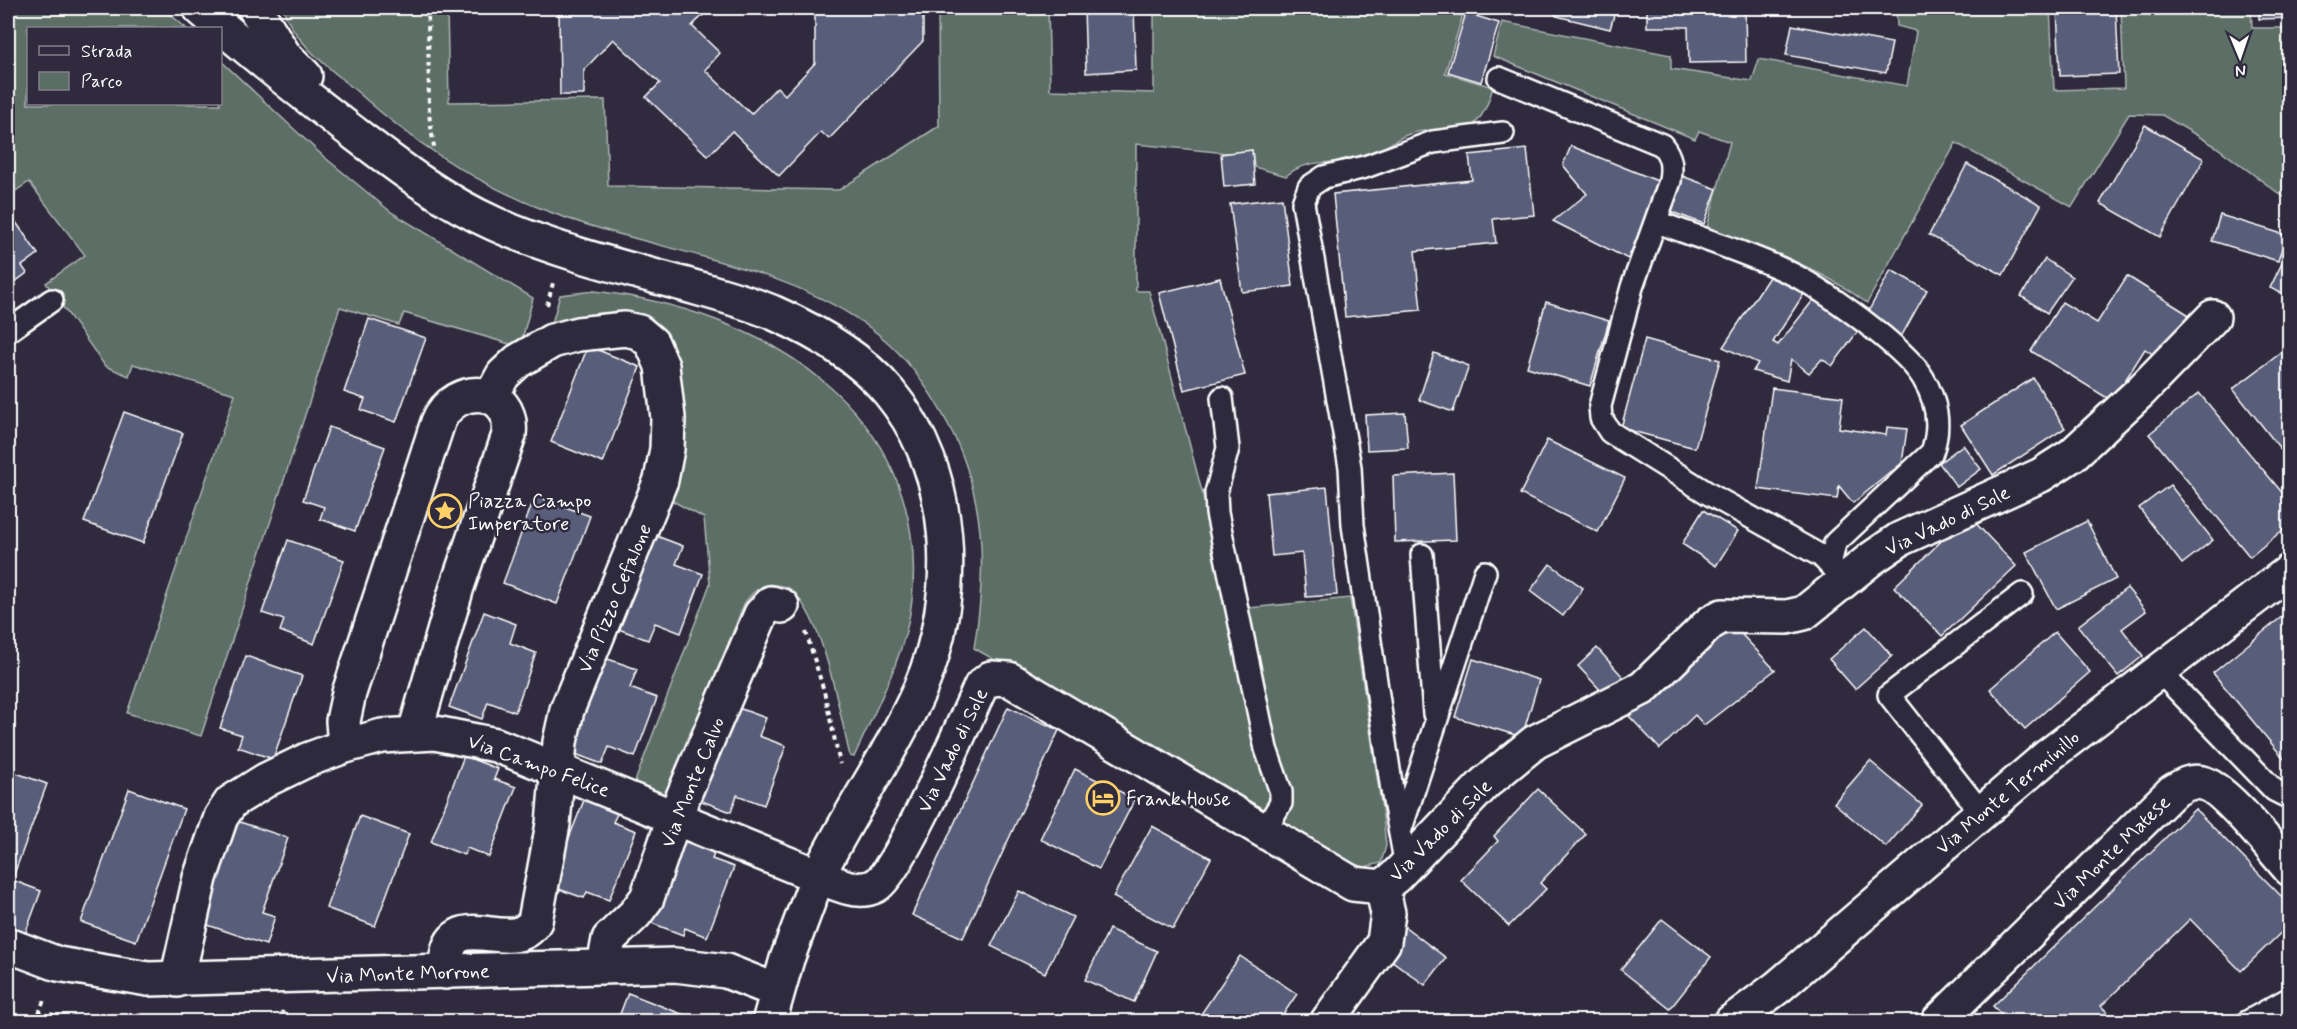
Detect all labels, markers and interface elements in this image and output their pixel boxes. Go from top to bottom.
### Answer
legend [27,27,222,105]
north arrow [2210,27,2270,87]
text: Strada [81,40,132,64]
text: N [2235,60,2246,81]
text: Parco [81,70,122,94]
street label: Via Vado di Sole [1881,479,2015,563]
place label: Piazza Campo Imperatore [468,488,591,538]
place icon: Piazza Campo Imperatore [427,493,463,529]
street label: Via Pizzo Cefalone [572,520,659,677]
street label: Via Vado di Sole [911,684,995,818]
street label: Via Monte Calvo [655,713,732,852]
street label: Via Monte Terminillo [1930,725,2086,861]
street label: Via Campo Felice [464,728,613,805]
street label: Via Vado di Sole [1384,773,1499,889]
hotel icon: Frank House [1085,780,1121,816]
place label: Frank House [1126,786,1231,813]
street label: Via Monte Matese [2047,790,2177,916]
street label: Via Monte Morrone [326,958,490,991]

